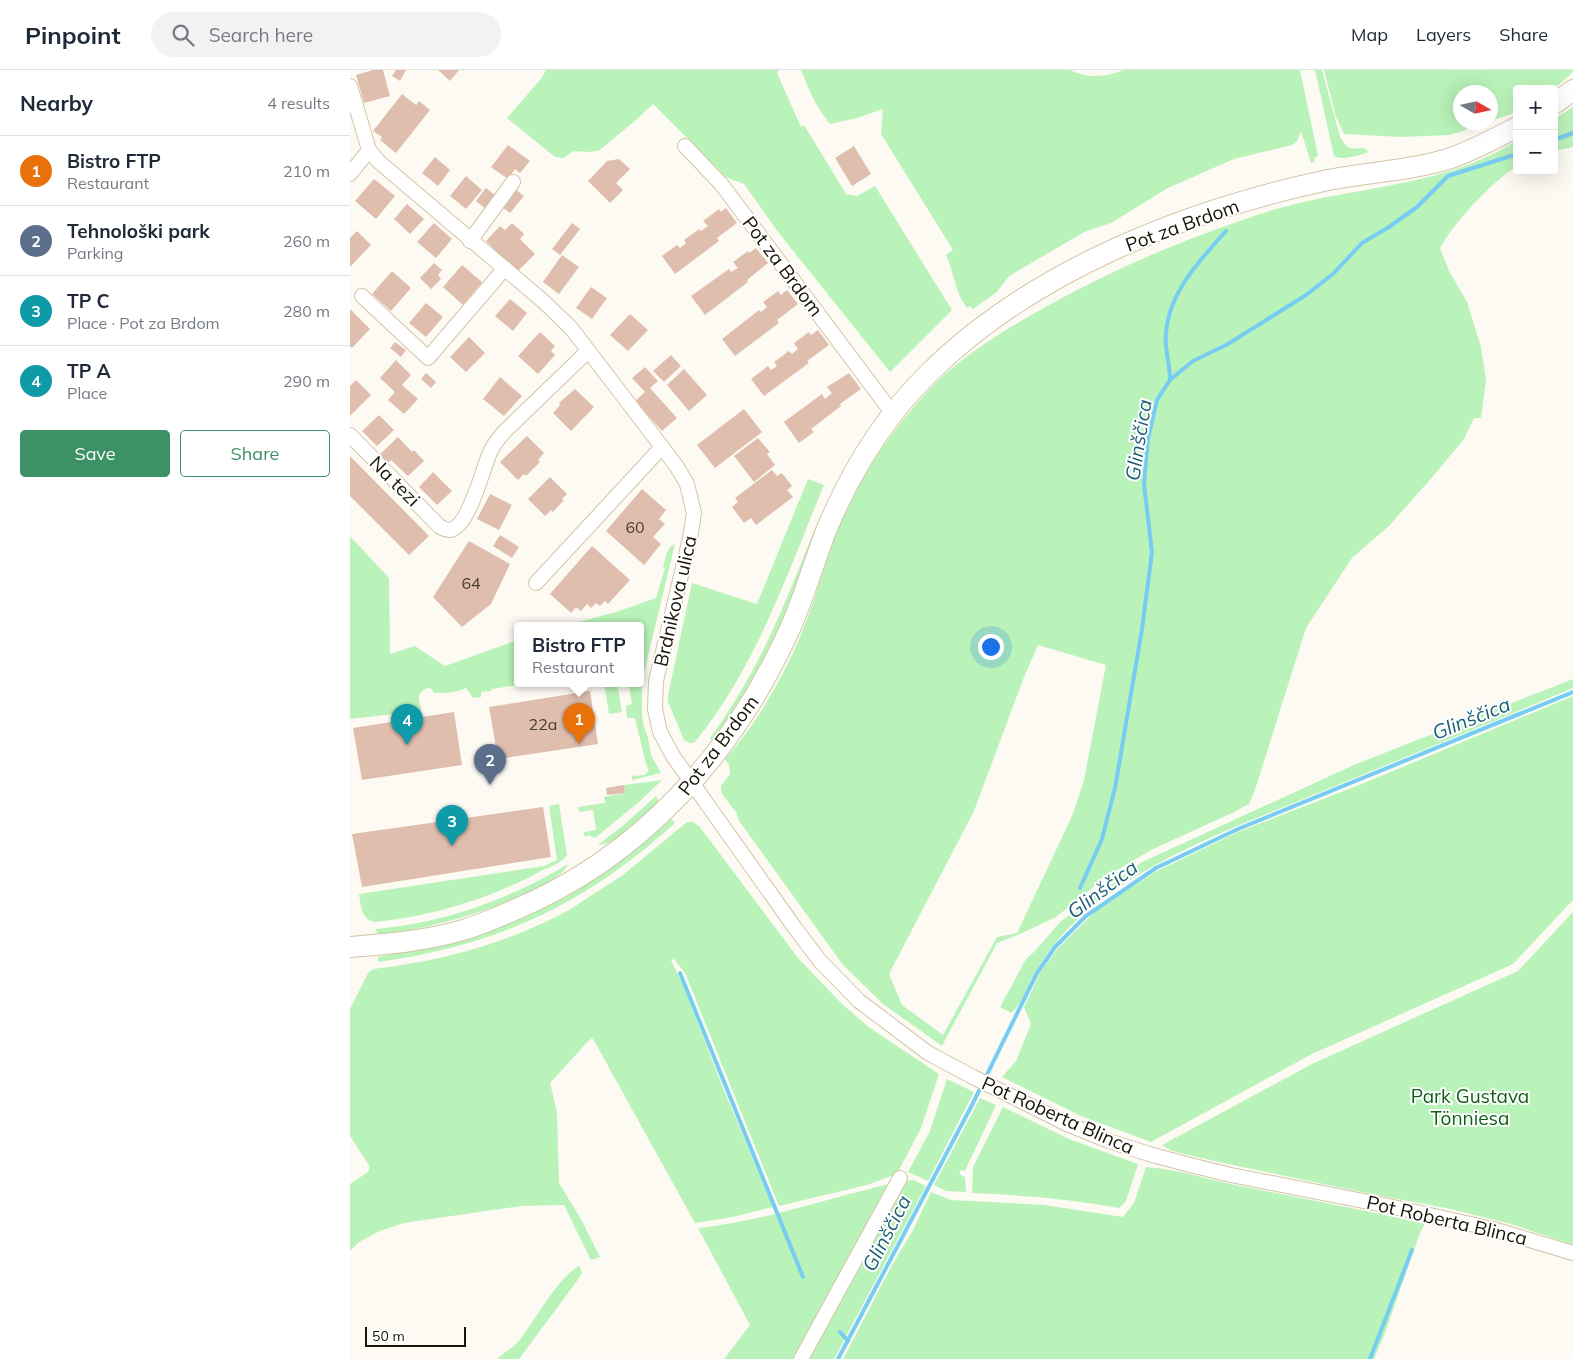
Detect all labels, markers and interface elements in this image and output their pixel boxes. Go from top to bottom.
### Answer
search box [151,12,501,57]
text: Pinpoint [25,20,121,50]
icon: search [169,21,197,49]
text: Search here [209,23,313,47]
text: Map [1351,23,1388,46]
text: Layers [1416,23,1471,46]
text: Share [1499,23,1548,46]
north arrow [1453,85,1498,130]
map controls [1513,85,1558,175]
button: + [1513,85,1558,130]
text: Nearby [20,90,93,116]
text: 4 results [267,93,330,113]
button: − [1513,130,1558,175]
text: Bistro FTP [67,149,161,173]
text: 1 [31,161,41,181]
text: 210 m [283,161,330,181]
text: Restaurant [67,173,149,193]
street label: Pot za Brdom [1122,193,1242,257]
street label: Pot za Brdom [738,211,828,321]
text: Tehnološki park [67,219,210,243]
text: 2 [31,231,41,251]
text: 260 m [283,231,330,251]
text: Parking [67,243,124,263]
text: TP C [67,289,110,313]
text: 3 [31,301,41,321]
text: 280 m [283,301,330,321]
text: Place · Pot za Brdom [67,313,220,333]
text: TP A [67,359,111,383]
text: 4 [31,371,41,391]
text: 290 m [283,371,330,391]
text: Place [67,383,107,403]
water label: Glinščica [1119,397,1157,483]
button: Save [20,430,170,477]
button: Share [180,430,330,477]
street label: Na tezi [365,451,425,511]
house number: 60 [625,517,645,537]
street label: Brdnikova ulica [648,533,702,669]
house number: 64 [461,573,481,593]
popup [514,622,644,687]
text: Bistro FTP [532,633,626,657]
your location [978,634,1004,660]
text: Restaurant [532,657,614,677]
street label: Pot za Brdom [673,690,763,800]
water label: Glinščica [1428,691,1514,745]
pin: 1 [563,703,595,744]
pin: 4 [391,704,423,745]
house number: 22a [529,714,557,734]
pin: 2 [474,744,506,785]
pin: 3 [436,805,468,846]
water label: Glinščica [1062,854,1142,924]
street label: Pot Roberta Blinca [978,1071,1138,1159]
park label: Park Gustava Tönniesa [1411,1084,1529,1130]
street label: Pot Roberta Blinca [1364,1190,1530,1250]
water label: Glinščica [856,1191,916,1275]
scale bar [365,1324,466,1347]
text: 50 m [372,1327,405,1345]

